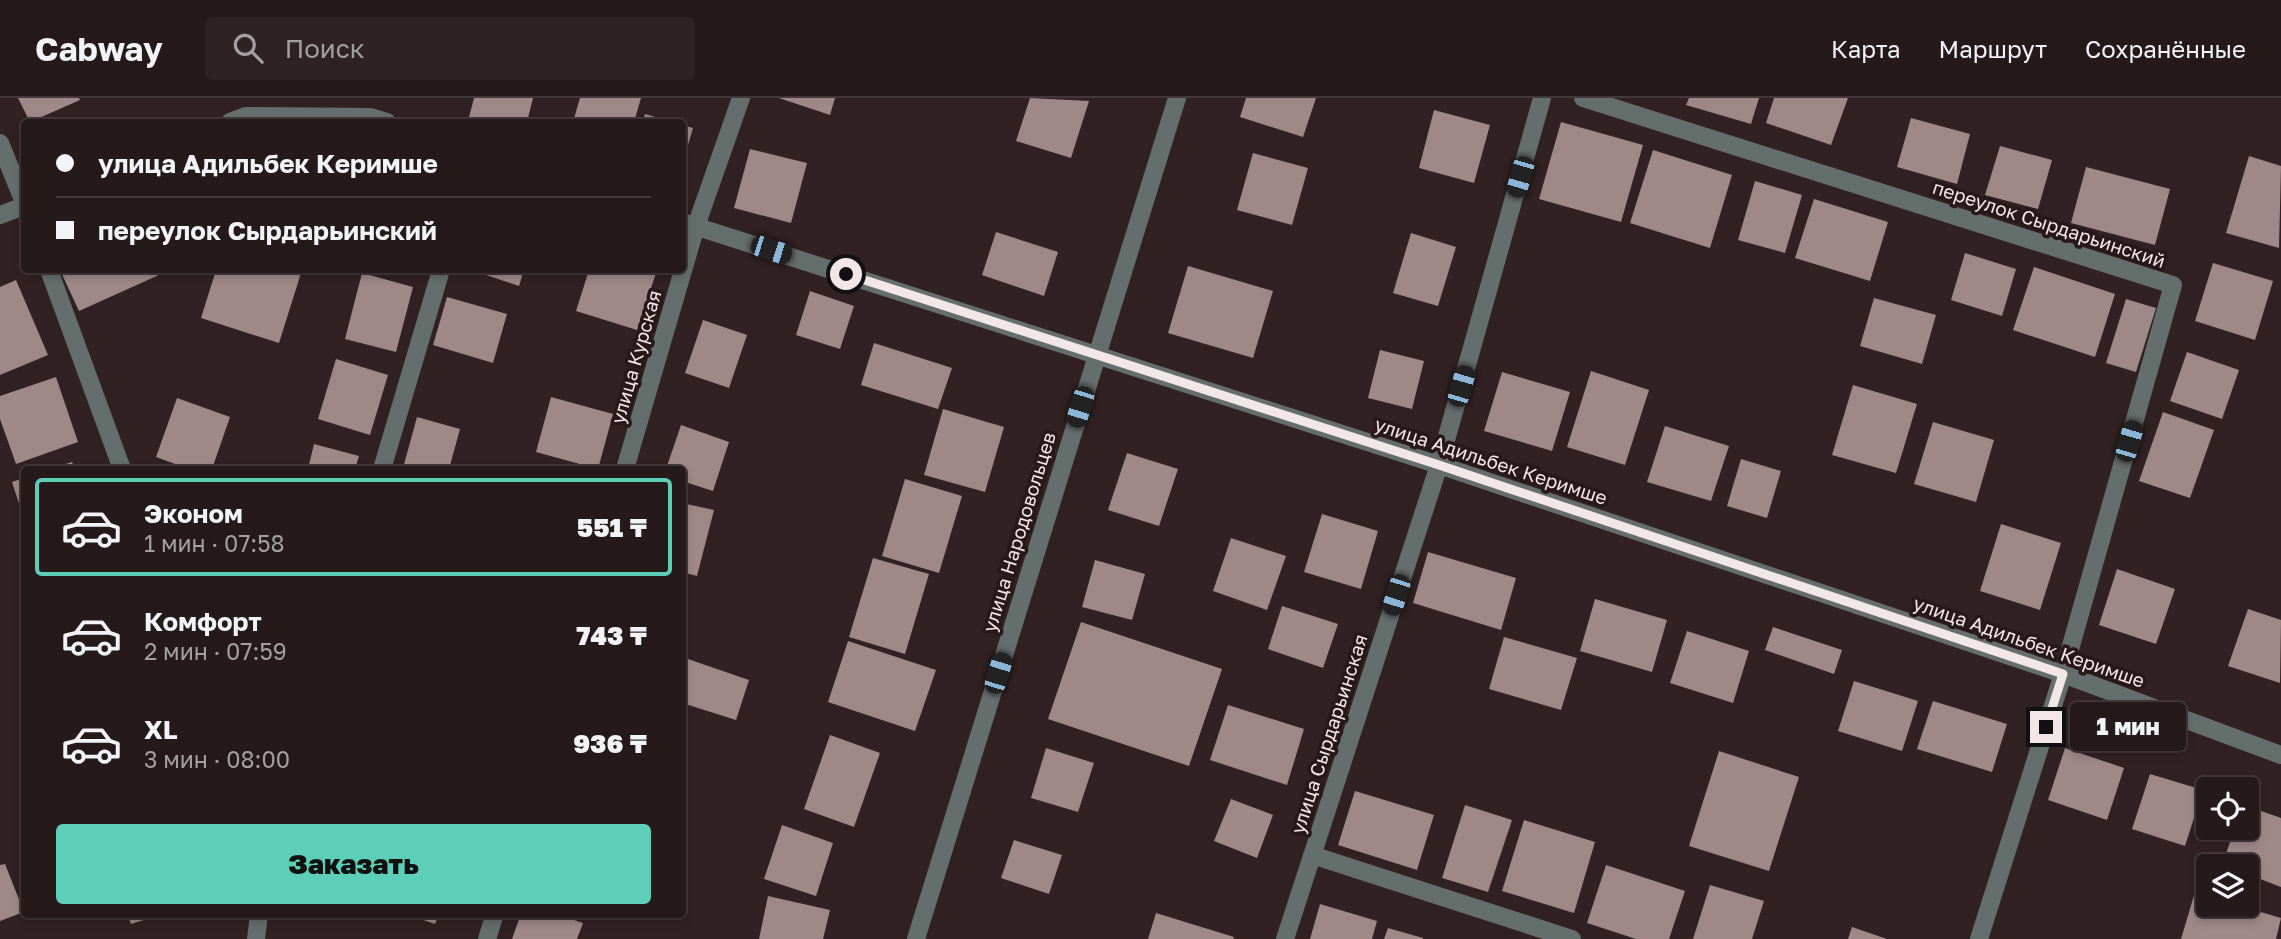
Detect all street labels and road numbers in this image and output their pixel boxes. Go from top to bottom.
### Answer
street label: переулок Сырдарьинский [1930,175,2168,272]
street label: улица Курская [605,287,666,426]
street label: улица Адильбек Керимше [1372,412,1610,509]
street label: улица Народовольцев [977,429,1060,635]
street label: улица Адильбек Керимше [1911,591,2148,692]
street label: улица Сырдарьинская [1285,631,1372,837]

